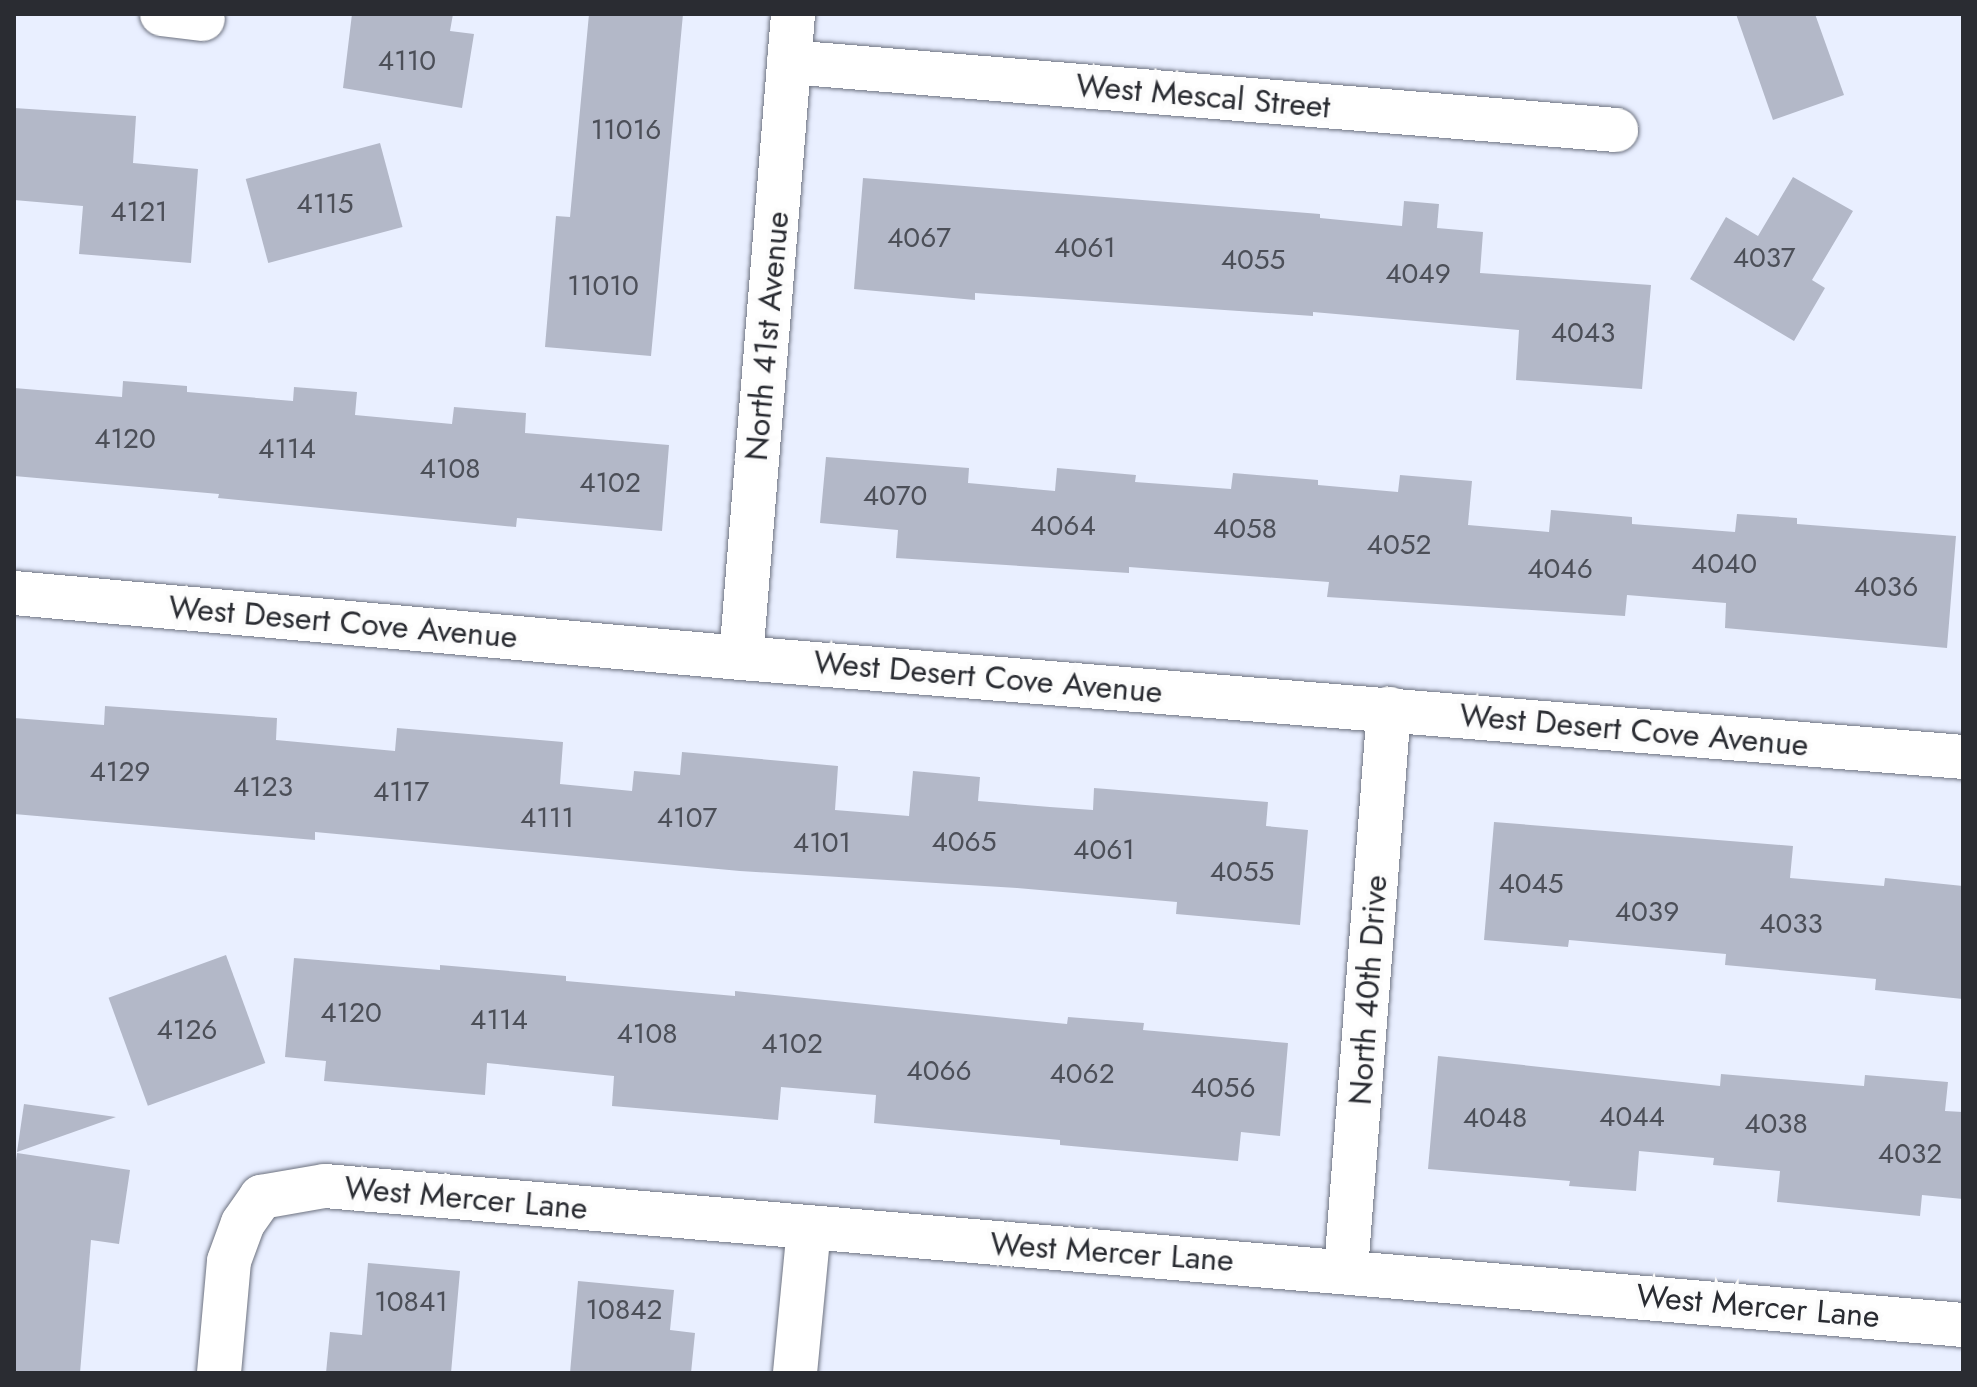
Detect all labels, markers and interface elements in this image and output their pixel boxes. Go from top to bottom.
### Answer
house number: 4110 [378,44,436,78]
street label: West Mescal Street [1074,66,1332,126]
house number: 11016 [591,113,661,147]
house number: 4115 [296,187,354,221]
house number: 4121 [110,195,168,229]
street label: North 41st Avenue [737,210,797,462]
house number: 4067 [887,221,951,255]
house number: 4061 [1054,231,1116,265]
house number: 4037 [1733,241,1795,275]
house number: 4055 [1221,243,1285,277]
house number: 4049 [1385,257,1451,291]
house number: 11010 [567,269,639,303]
house number: 4043 [1551,316,1615,350]
house number: 4120 [94,422,156,456]
house number: 4114 [258,432,316,466]
house number: 4108 [419,452,481,486]
house number: 4102 [579,466,641,500]
house number: 4070 [863,479,927,513]
house number: 4064 [1030,509,1096,543]
house number: 4058 [1213,512,1277,546]
house number: 4052 [1367,528,1431,562]
house number: 4040 [1691,547,1757,581]
house number: 4046 [1527,552,1593,586]
house number: 4036 [1854,570,1918,604]
street label: West Desert Cove Avenue [167,588,519,656]
street label: West Desert Cove Avenue [812,643,1164,711]
street label: West Desert Cove Avenue [1458,696,1810,764]
house number: 4129 [90,755,150,789]
house number: 4123 [233,770,293,804]
house number: 4117 [373,775,429,809]
house number: 4111 [520,801,574,835]
house number: 4107 [657,801,717,835]
house number: 4065 [931,825,997,859]
house number: 4101 [793,826,851,860]
house number: 4061 [1073,833,1135,867]
house number: 4055 [1210,855,1274,889]
house number: 4045 [1498,867,1564,901]
street label: North 40th Drive [1341,874,1395,1106]
house number: 4039 [1615,895,1679,929]
house number: 4033 [1759,907,1823,941]
house number: 4120 [320,996,382,1030]
house number: 4114 [470,1003,528,1037]
house number: 4126 [157,1013,217,1047]
house number: 4108 [616,1017,678,1051]
house number: 4102 [761,1027,823,1061]
house number: 4066 [906,1054,972,1088]
house number: 4062 [1049,1057,1115,1091]
house number: 4056 [1190,1071,1256,1105]
house number: 4044 [1599,1100,1665,1134]
house number: 4048 [1463,1101,1527,1135]
house number: 4038 [1744,1107,1808,1141]
house number: 4032 [1878,1137,1942,1171]
street label: West Mercer Lane [343,1168,589,1228]
street label: West Mercer Lane [989,1224,1235,1280]
street label: West Mercer Lane [1635,1276,1881,1336]
house number: 10841 [374,1285,448,1319]
house number: 10842 [586,1293,662,1327]

